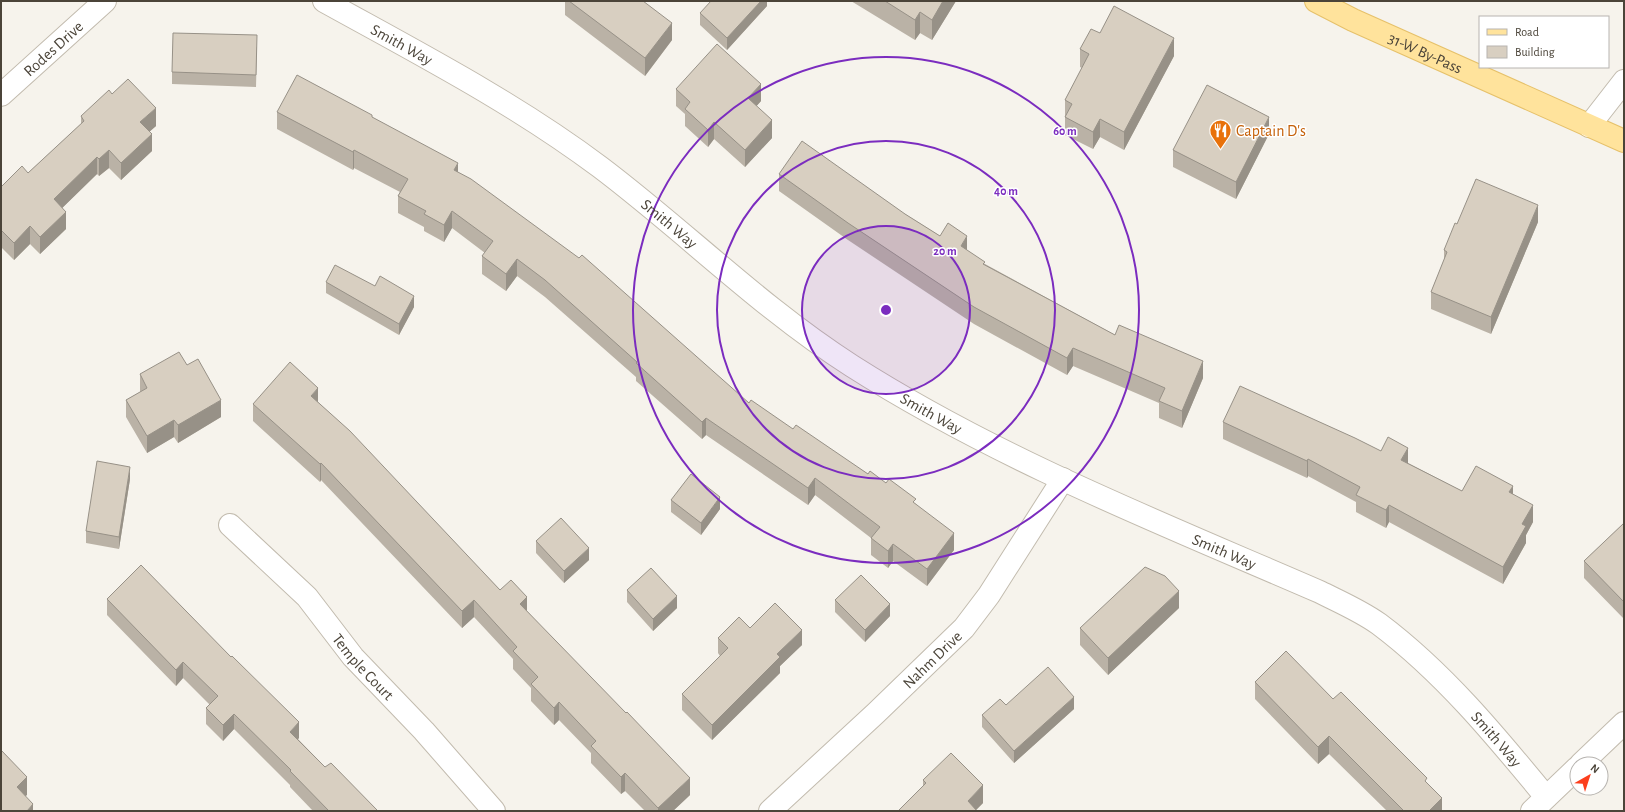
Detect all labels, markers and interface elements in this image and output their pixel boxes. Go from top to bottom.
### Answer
legend [1479,16,1609,68]
street label: Rodes Drive [21,18,86,79]
street label: Smith Way [368,21,435,69]
text: Road [1515,26,1539,38]
street label: 31-W By-Pass [1386,30,1465,77]
text: Building [1515,46,1555,58]
restaurant icon: Captain D's [1208,117,1234,150]
place label: Captain D's [1236,123,1306,139]
text: 60 m [1053,125,1077,137]
text: 40 m [994,185,1018,197]
street label: Smith Way [638,196,700,253]
text: 20 m [933,245,957,257]
centre of rings [879,303,893,317]
street label: Smith Way [898,390,965,438]
street label: Smith Way [1190,531,1258,574]
street label: Nahm Drive [900,628,965,692]
street label: Temple Court [329,631,397,703]
street label: Smith Way [1468,709,1524,771]
north arrow [1569,756,1609,796]
text: N [1589,762,1601,775]

